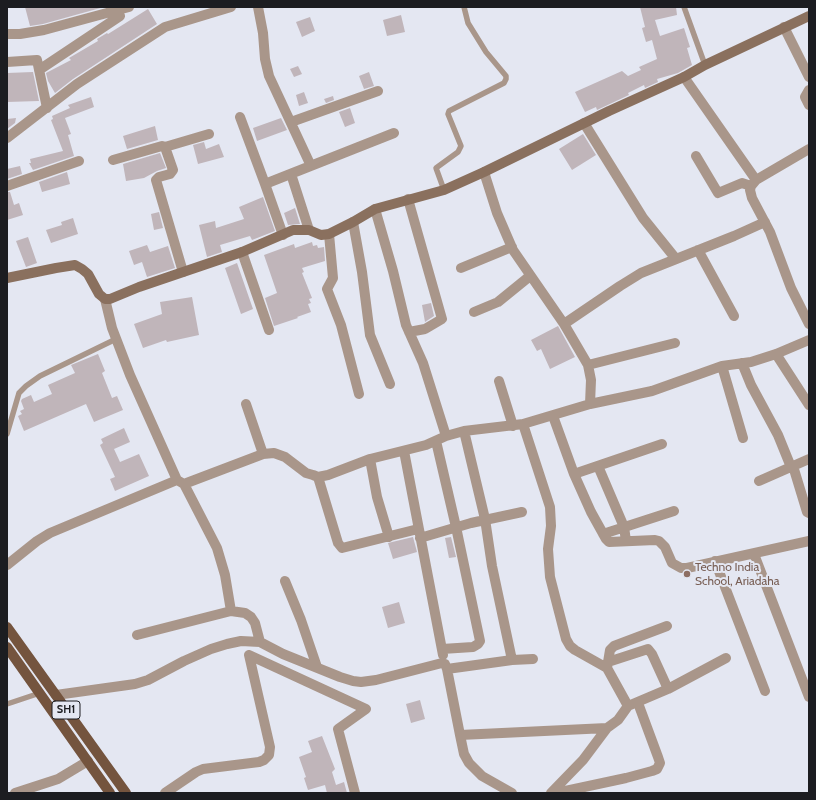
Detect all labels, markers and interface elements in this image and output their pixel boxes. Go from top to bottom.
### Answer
place label: Techno India School, Ariadaha [695,560,779,588]
marker: Techno India School, Ariadaha [682,569,692,579]
road number: SH1 [52,701,80,719]

